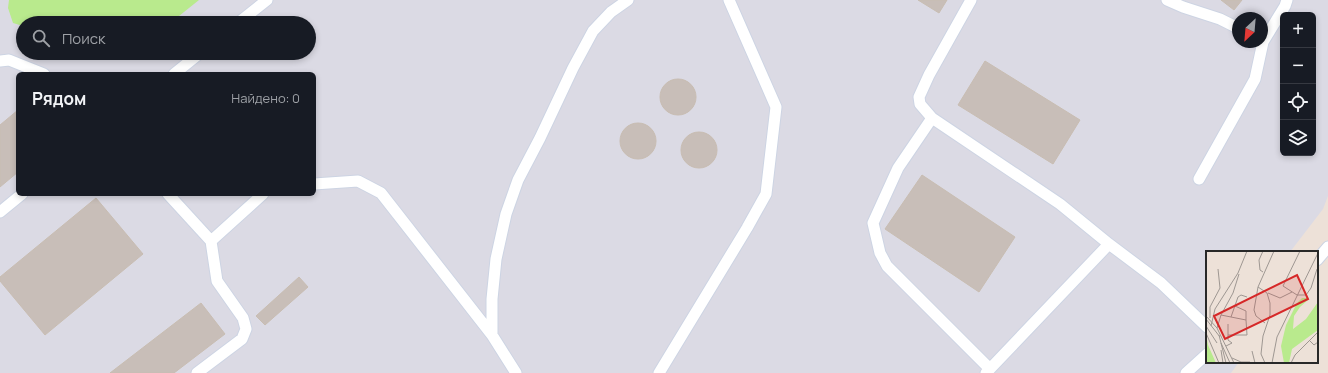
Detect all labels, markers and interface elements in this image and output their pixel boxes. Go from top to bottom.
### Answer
north arrow [1232,12,1268,48]
map controls [1280,12,1316,156]
button: + [1280,12,1316,48]
search box [16,16,316,60]
icon: search [30,27,52,49]
text: Поиск [62,28,106,49]
button: − [1280,48,1316,84]
button: locate [1280,84,1316,120]
text: Рядом [32,87,86,110]
text: Найдено: 0 [231,89,300,107]
button: layers [1280,120,1316,156]
inset map [1206,251,1318,363]

